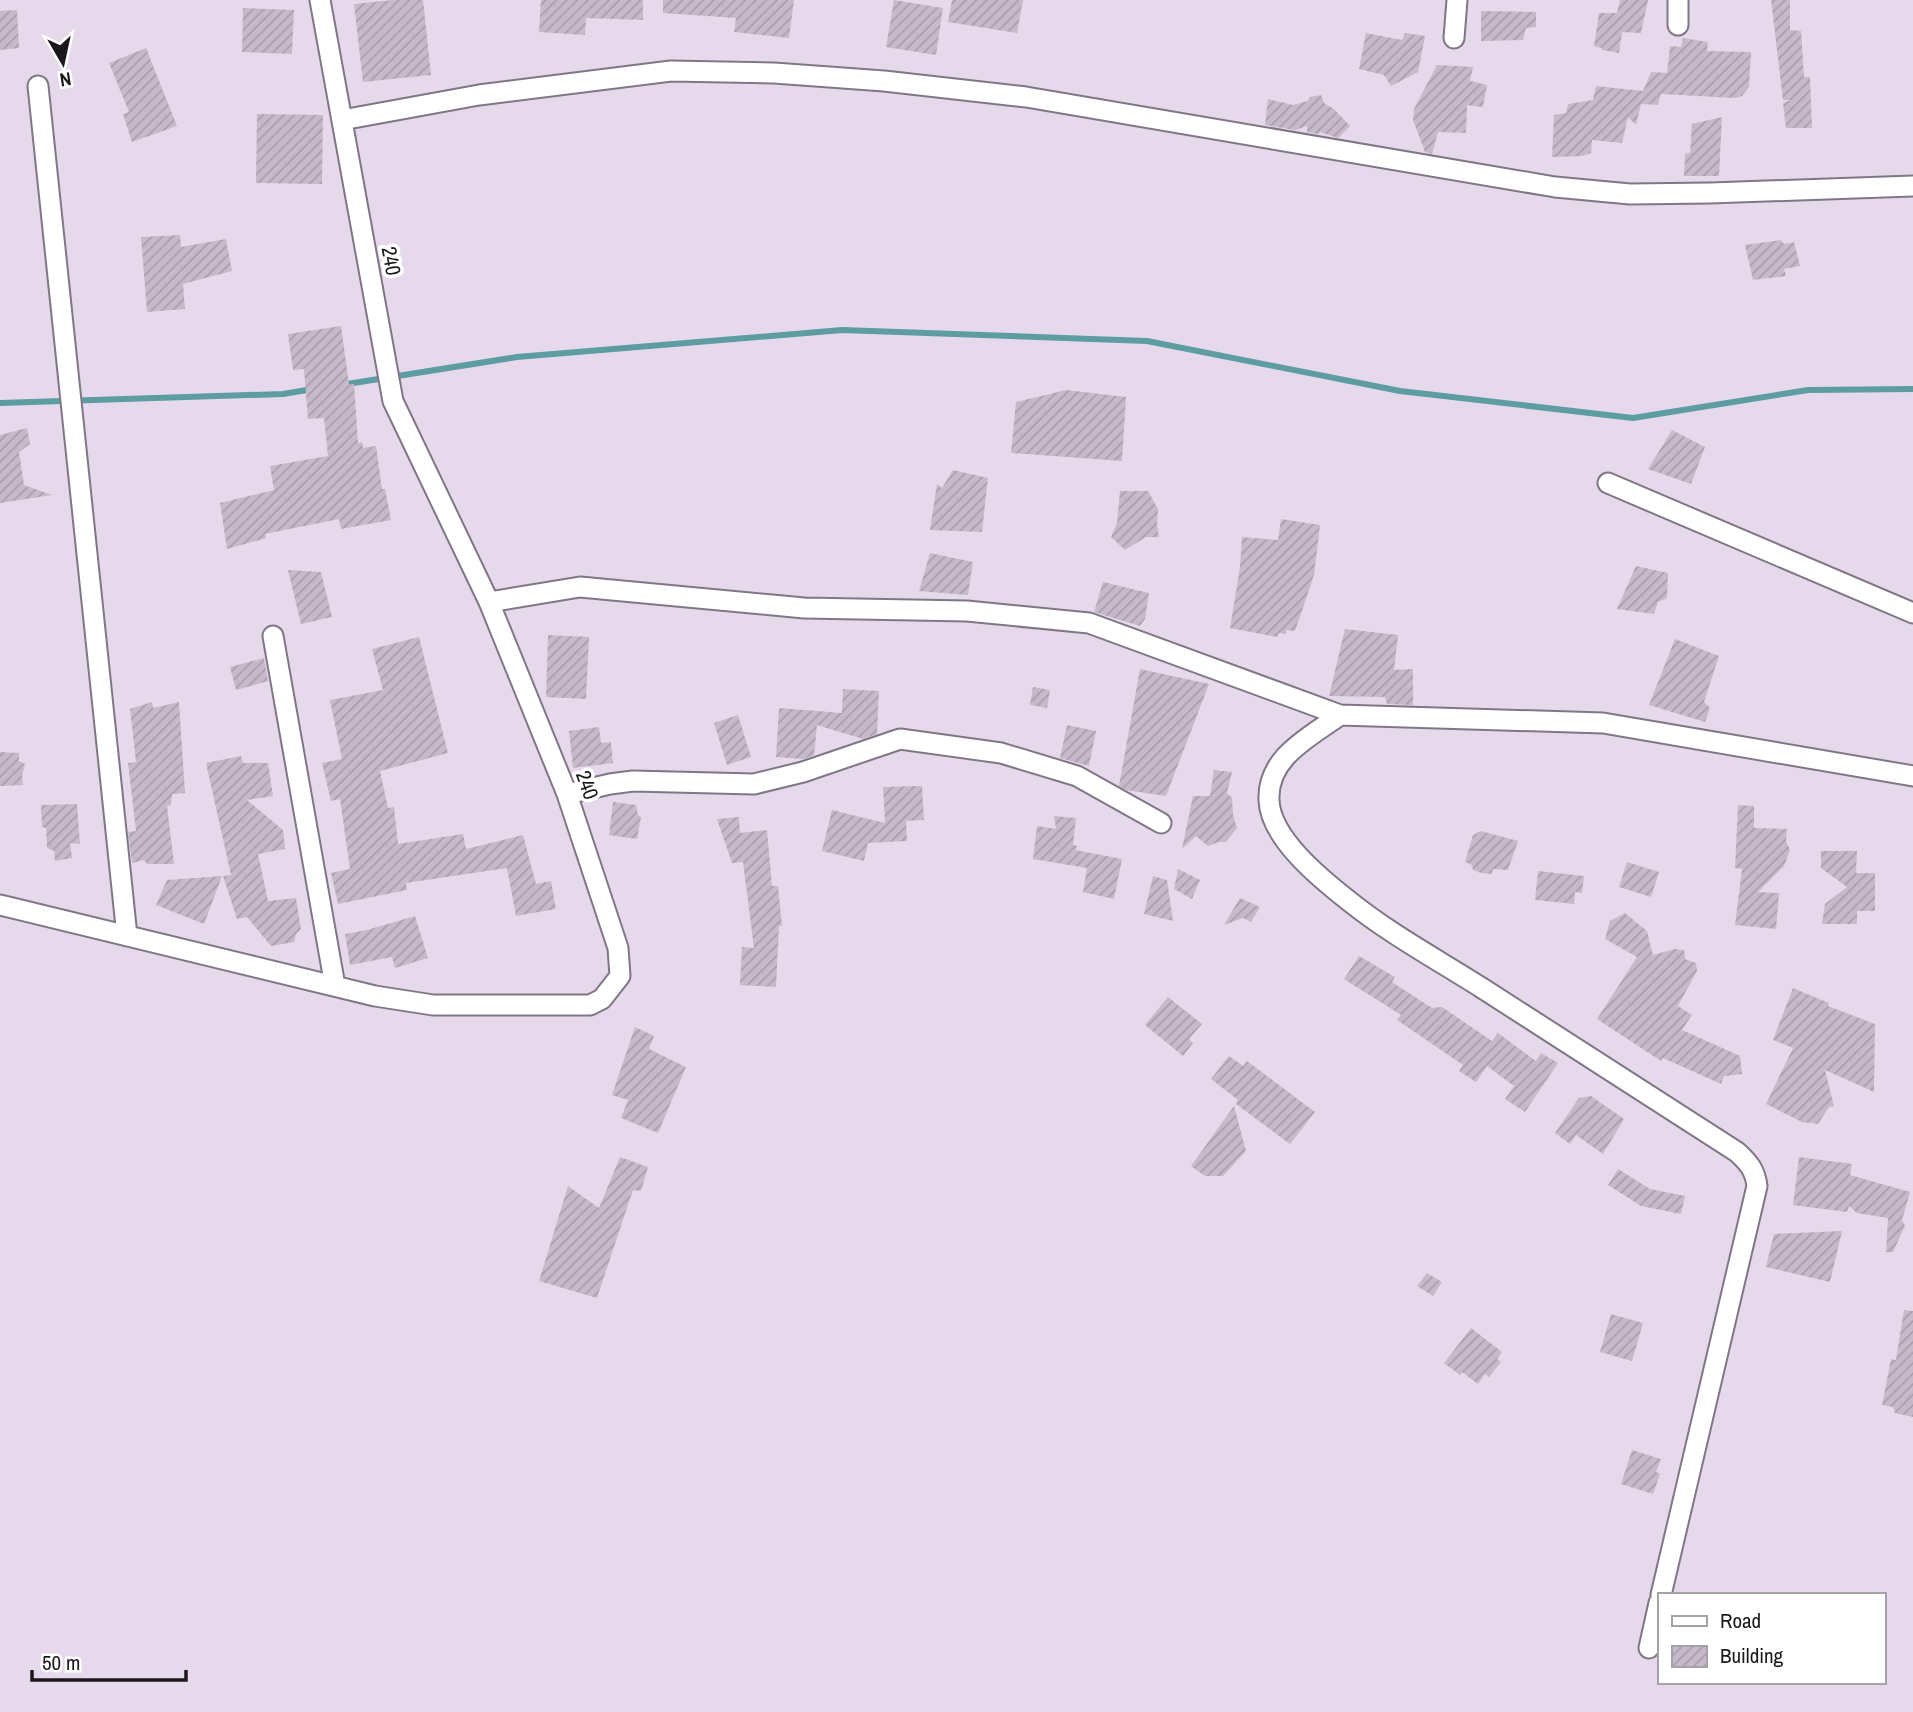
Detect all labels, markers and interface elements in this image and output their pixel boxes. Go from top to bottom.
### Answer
north arrow [28,28,98,98]
text: N [58,66,73,94]
street label: 240 [375,244,408,278]
street label: 240 [569,766,606,803]
legend [1658,1593,1885,1684]
text: Road [1720,1606,1761,1635]
scale bar [32,1638,186,1682]
text: Building [1720,1641,1784,1670]
text: 50 m [42,1648,80,1677]

